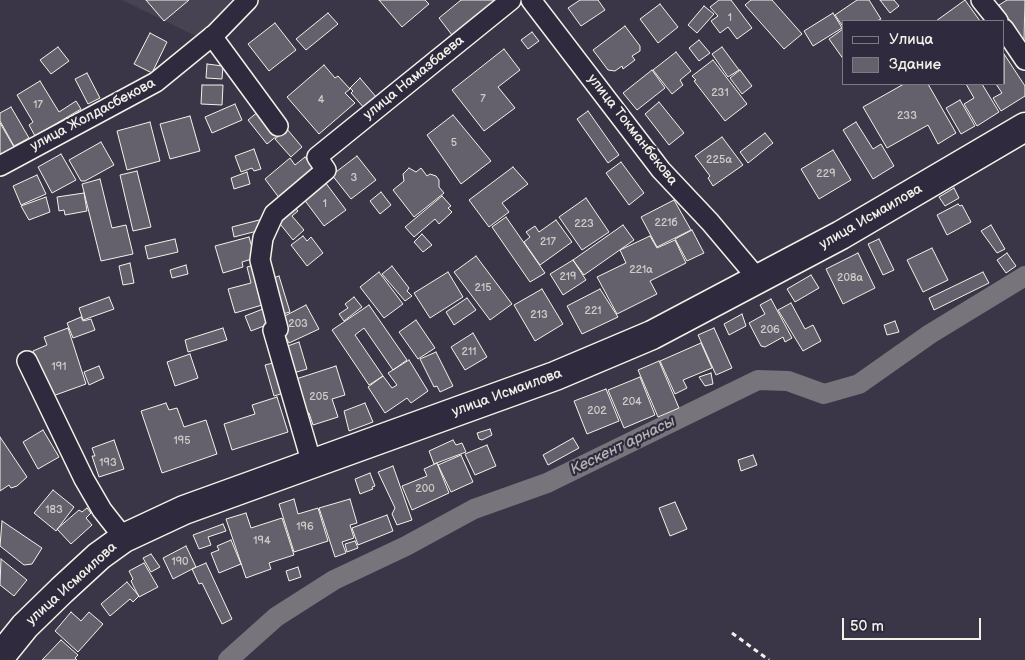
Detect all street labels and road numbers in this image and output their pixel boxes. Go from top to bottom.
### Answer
street label: улица Намазбаева [360,32,468,124]
street label: улица Токманбекова [583,71,681,189]
street label: улица Жолдасбекова [28,75,158,155]
street label: улица Исмаилова [817,181,925,253]
street label: улица Исмаилова [450,365,564,421]
street label: улица Исмаилова [23,539,121,629]

